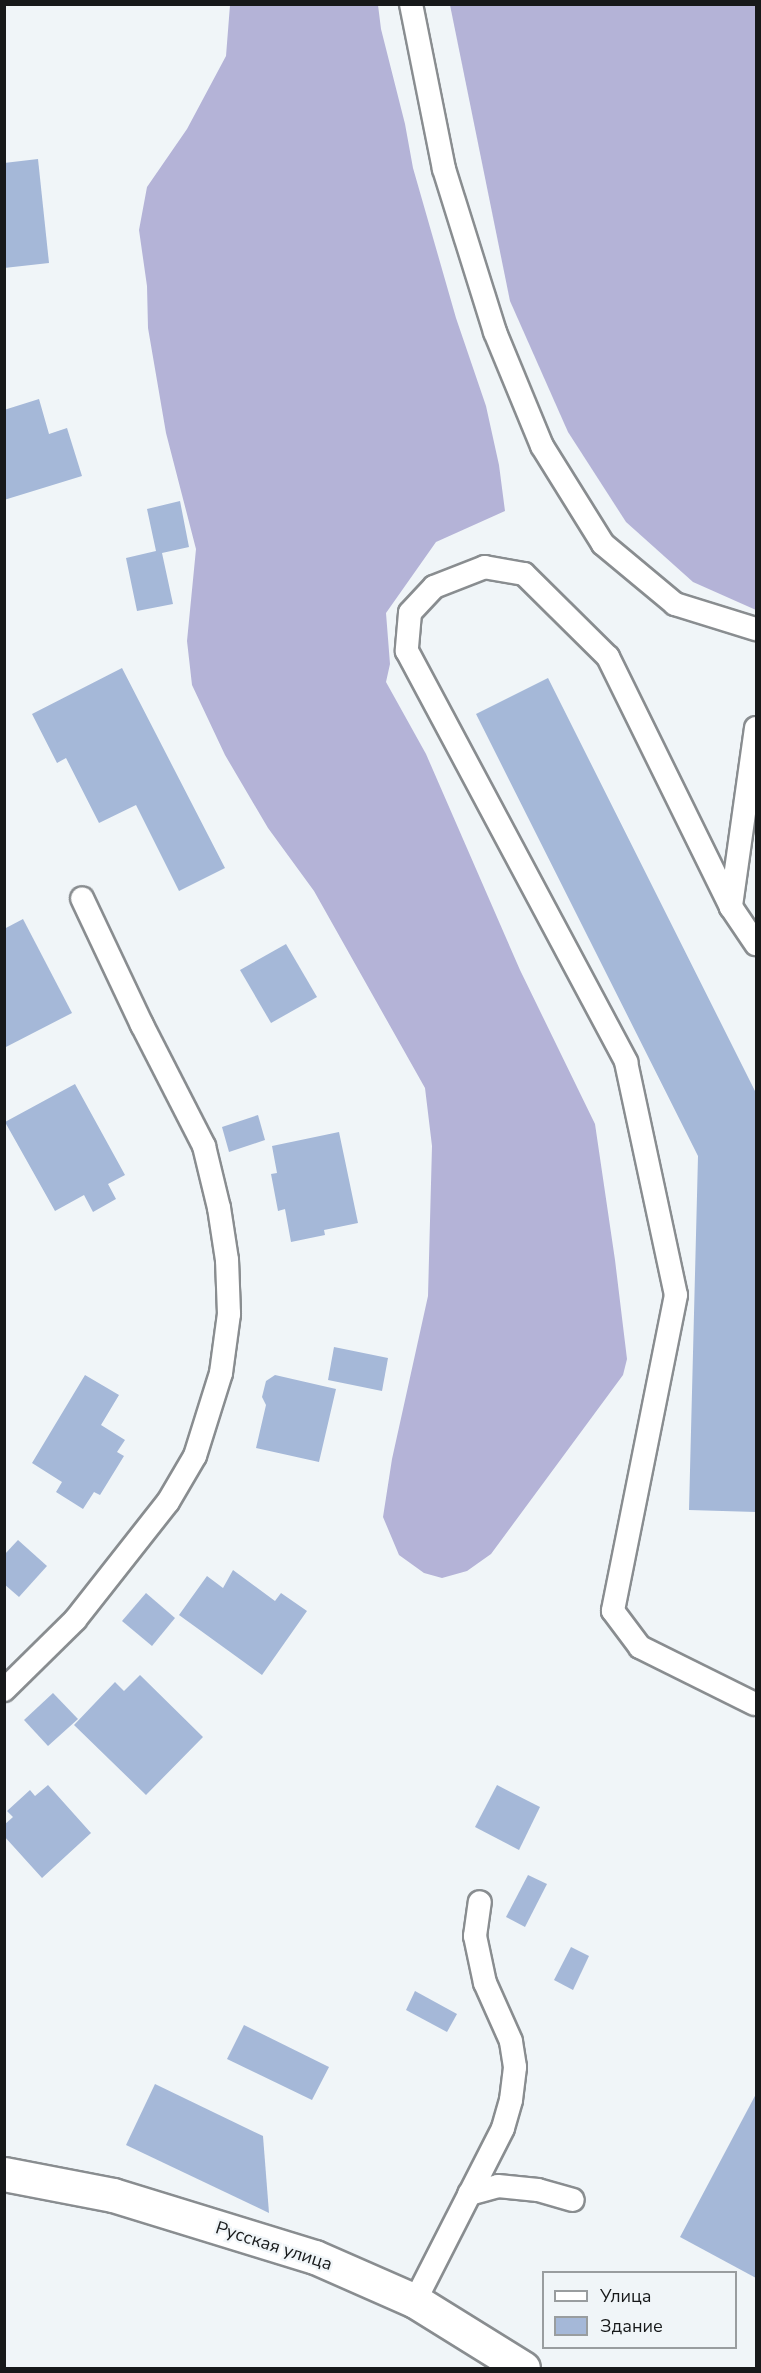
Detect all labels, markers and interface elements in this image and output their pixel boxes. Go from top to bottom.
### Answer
street label: Русская улица [213,2217,335,2275]
legend [542,2271,737,2349]
text: Улица [600,2284,651,2308]
text: Здание [600,2314,663,2338]

